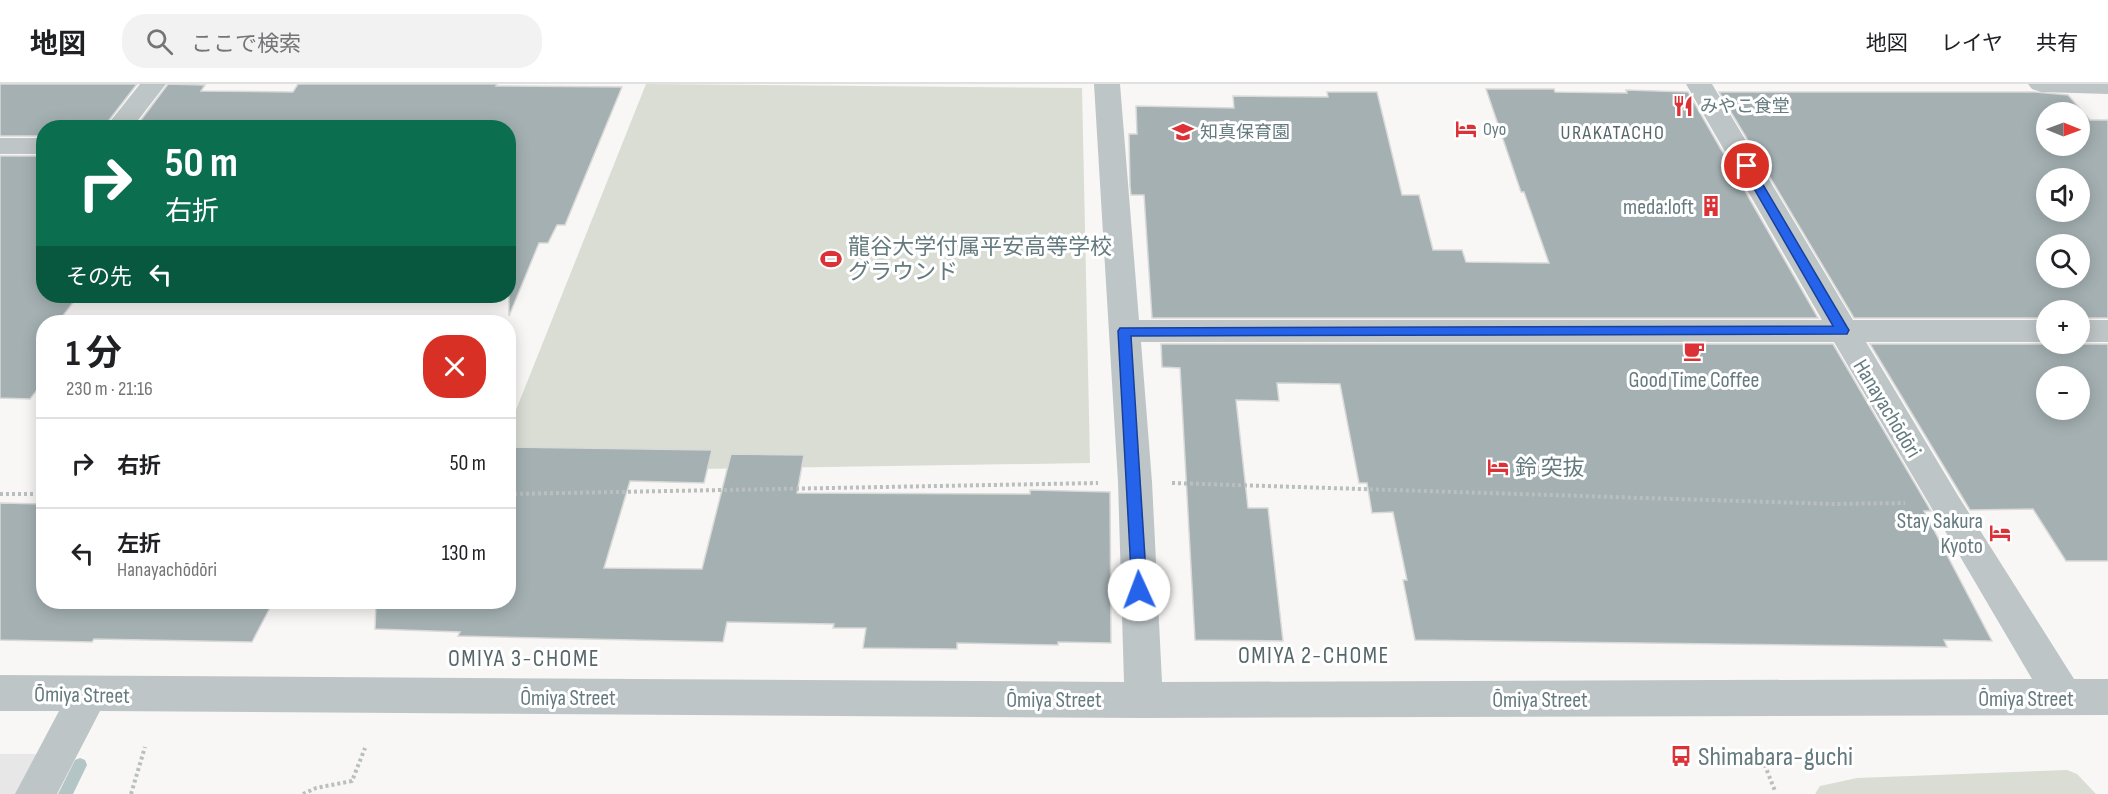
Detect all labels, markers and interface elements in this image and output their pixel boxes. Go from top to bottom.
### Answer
search box [122,14,542,68]
icon: search [143,25,176,58]
text: 地図 [30,28,86,61]
text: ここで検索 [191,31,301,58]
text: 地図 [1866,31,1908,56]
text: レイヤ [1941,31,2003,56]
text: 共有 [2036,31,2078,56]
restaurant icon: みやこ食堂 [1671,94,1695,118]
place label: みやこ食堂 [1700,96,1790,117]
north arrow [2036,102,2090,156]
map controls [2036,102,2090,420]
hotel icon: Oyo [1454,117,1478,141]
place label: Oyo [1483,119,1506,140]
school or university icon: 知真保育園 [1171,120,1195,144]
district label: URAKATACHO [1561,121,1665,145]
place label: 知真保育園 [1200,122,1290,143]
text: 50 m [165,138,238,189]
pin [1721,140,1772,191]
icon: right [66,144,144,222]
icon: arrive [1730,149,1763,182]
button: sound [2036,168,2090,222]
place label: meda:loft [1623,194,1694,221]
building icon: meda:loft [1699,194,1723,218]
text: 右折 [165,196,219,228]
place label: 龍谷大学付属平安高等学校 グラウンド [848,234,1112,286]
button: search [2036,234,2090,288]
sports icon: 龍谷大学付属平安高等学校 グラウンド [819,247,843,271]
icon: left [144,258,177,291]
text: その先 [66,264,132,291]
button: + [2036,300,2090,354]
text: 1 分 [66,333,122,376]
button: close [423,335,486,398]
cafe icon: Good Time Coffee [1682,339,1706,363]
street label: Hanayachōdōri [1847,355,1927,463]
button: − [2036,366,2090,420]
place label: Good Time Coffee [1629,367,1759,394]
text: 230 m · 21:16 [66,377,153,401]
icon: right [66,447,99,480]
text: 50 m [450,450,486,477]
text: 右折 [117,453,161,480]
hotel icon: 鈴 突抜 [1486,455,1510,479]
place label: 鈴 突抜 [1515,455,1585,482]
place label: Stay Sakura Kyoto [1897,508,1983,560]
hotel icon: Stay Sakura Kyoto [1988,521,2012,545]
text: 左折 [117,531,161,558]
icon: left [66,537,99,570]
text: 130 m [442,540,486,567]
text: Hanayachōdōri [117,558,217,582]
position arrow [1107,558,1171,622]
district label: OMIYA 2-CHOME [1238,641,1390,670]
district label: OMIYA 3-CHOME [448,644,600,673]
street label: Ōmiya Street [34,681,130,710]
street label: Ōmiya Street [520,685,616,712]
street label: Ōmiya Street [1978,686,2074,713]
street label: Ōmiya Street [1006,687,1102,714]
street label: Ōmiya Street [1492,687,1588,714]
place label: Shimabara-guchi [1698,741,1853,773]
bus stop icon: Shimabara-guchi [1669,744,1693,768]

